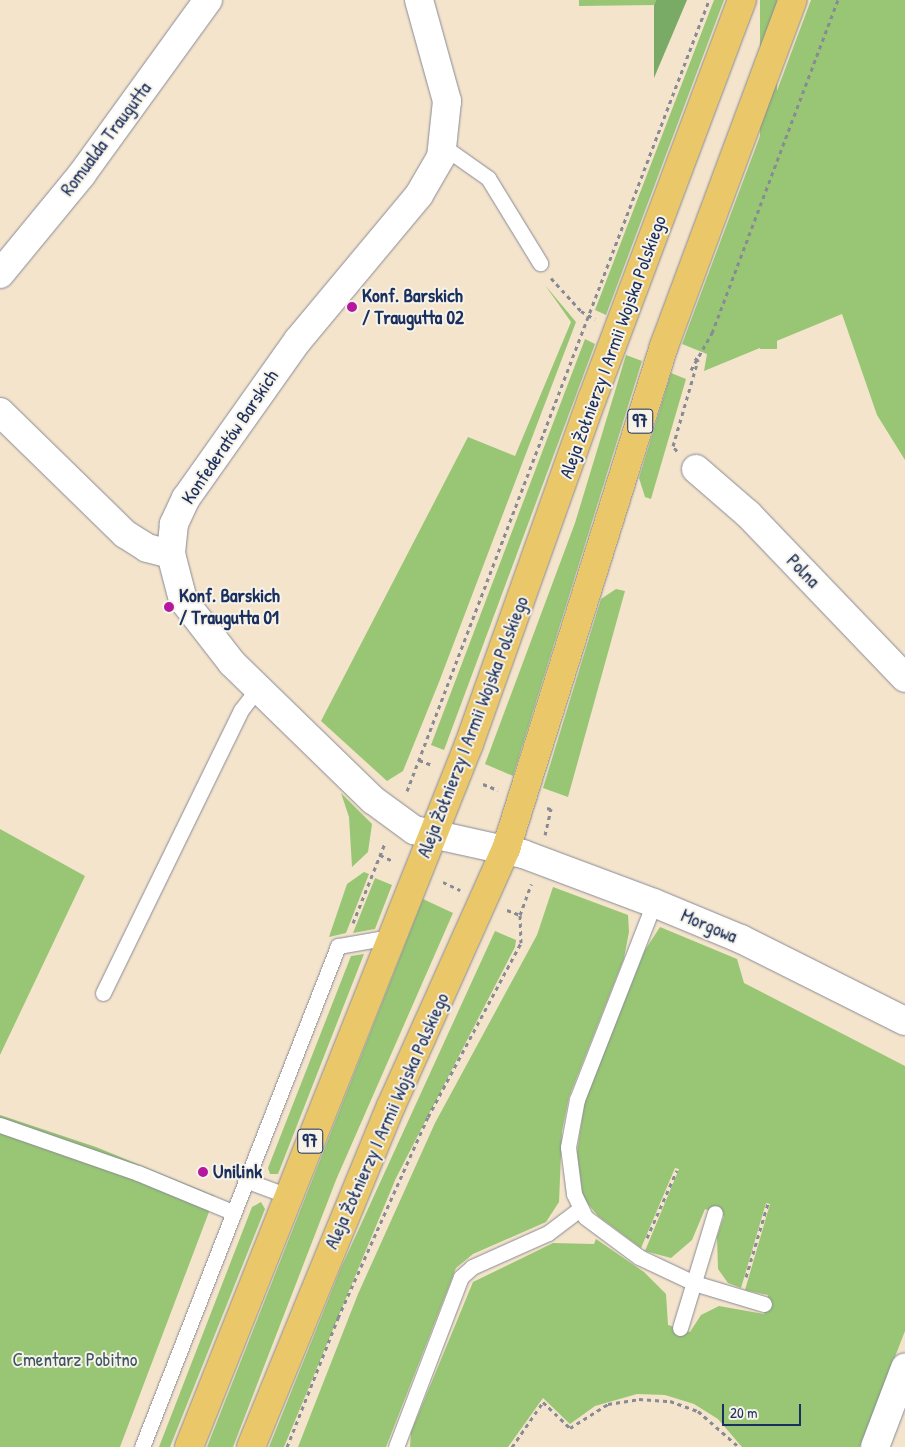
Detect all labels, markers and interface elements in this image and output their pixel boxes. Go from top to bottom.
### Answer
street label: Romualda Traugutta [56,78,156,200]
street label: Aleja Żołnierzy I Armii Wojska Polskiego [555,212,671,482]
place label: Konf. Barskich / Traugutta 02 [362,285,464,329]
marker: Konf. Barskich / Traugutta 02 [346,301,358,313]
street label: Konfederatów Barskich [177,366,283,508]
road number: 97 [626,406,654,436]
street label: Polna [782,549,824,593]
place label: Konf. Barskich / Traugutta 01 [179,585,280,629]
street label: Aleja Żołnierzy I Armii Wojska Polskiego [413,593,533,861]
marker: Konf. Barskich / Traugutta 01 [163,601,175,613]
street label: Morgowa [678,904,740,948]
street label: Aleja Żołnierzy I Armii Wojska Polskiego [320,989,454,1253]
road number: 97 [296,1126,324,1156]
place label: Unilink [213,1161,262,1183]
marker: Unilink [197,1166,209,1178]
park label: Cmentarz Pobitno [13,1349,137,1371]
scale bar [725,1394,804,1426]
text: 20 m [730,1402,757,1423]

